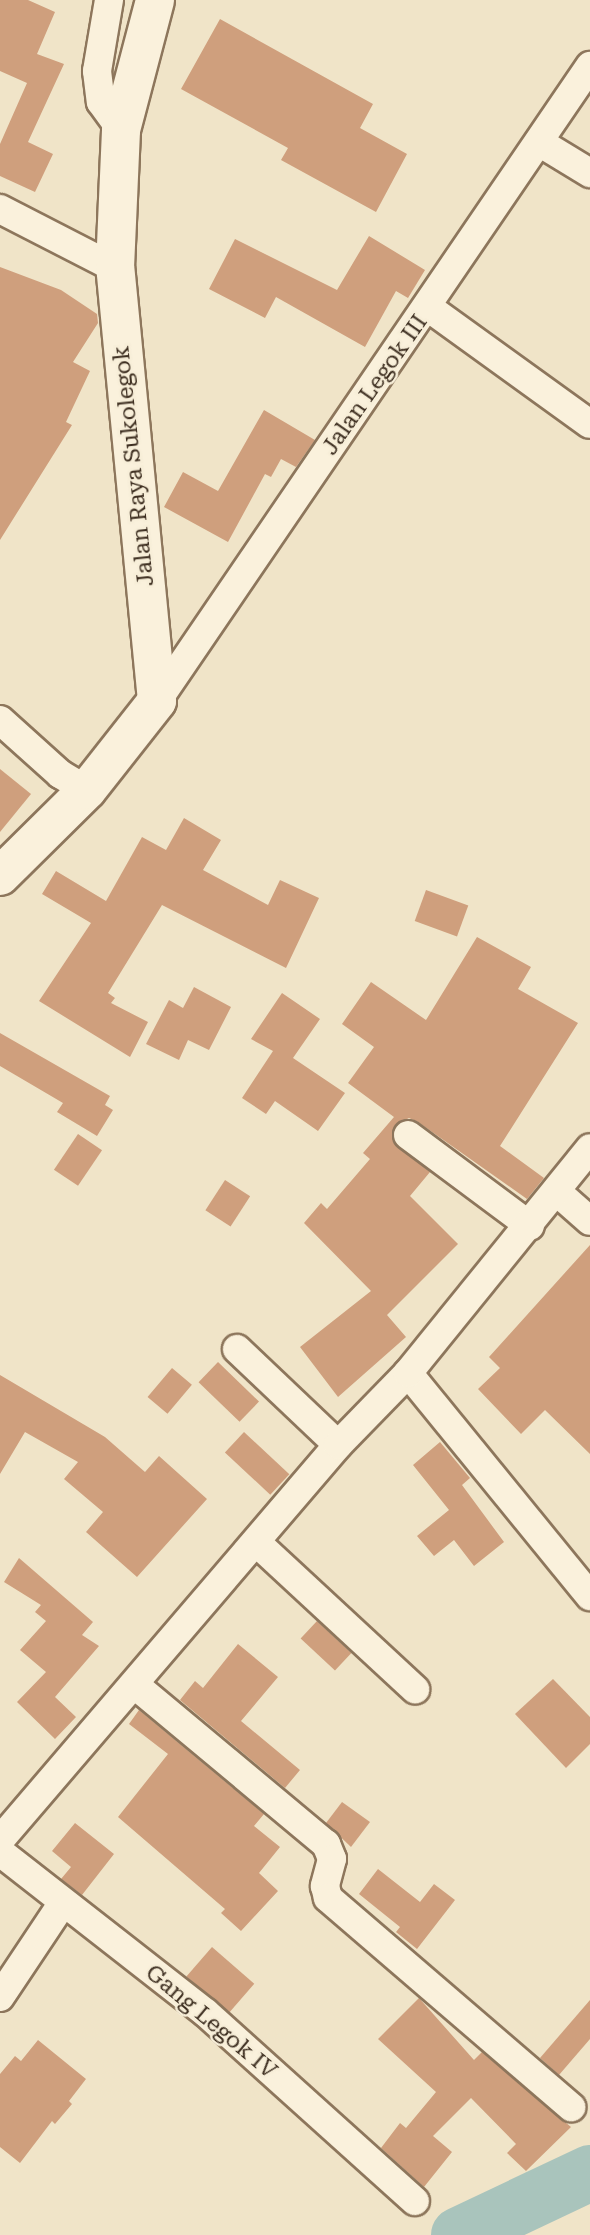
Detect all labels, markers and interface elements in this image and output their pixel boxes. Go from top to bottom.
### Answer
street label: Jalan Legok III [316,310,434,460]
street label: Jalan Raya Sukolegok [108,344,160,588]
street label: Gang Legok IV [140,1959,282,2085]

